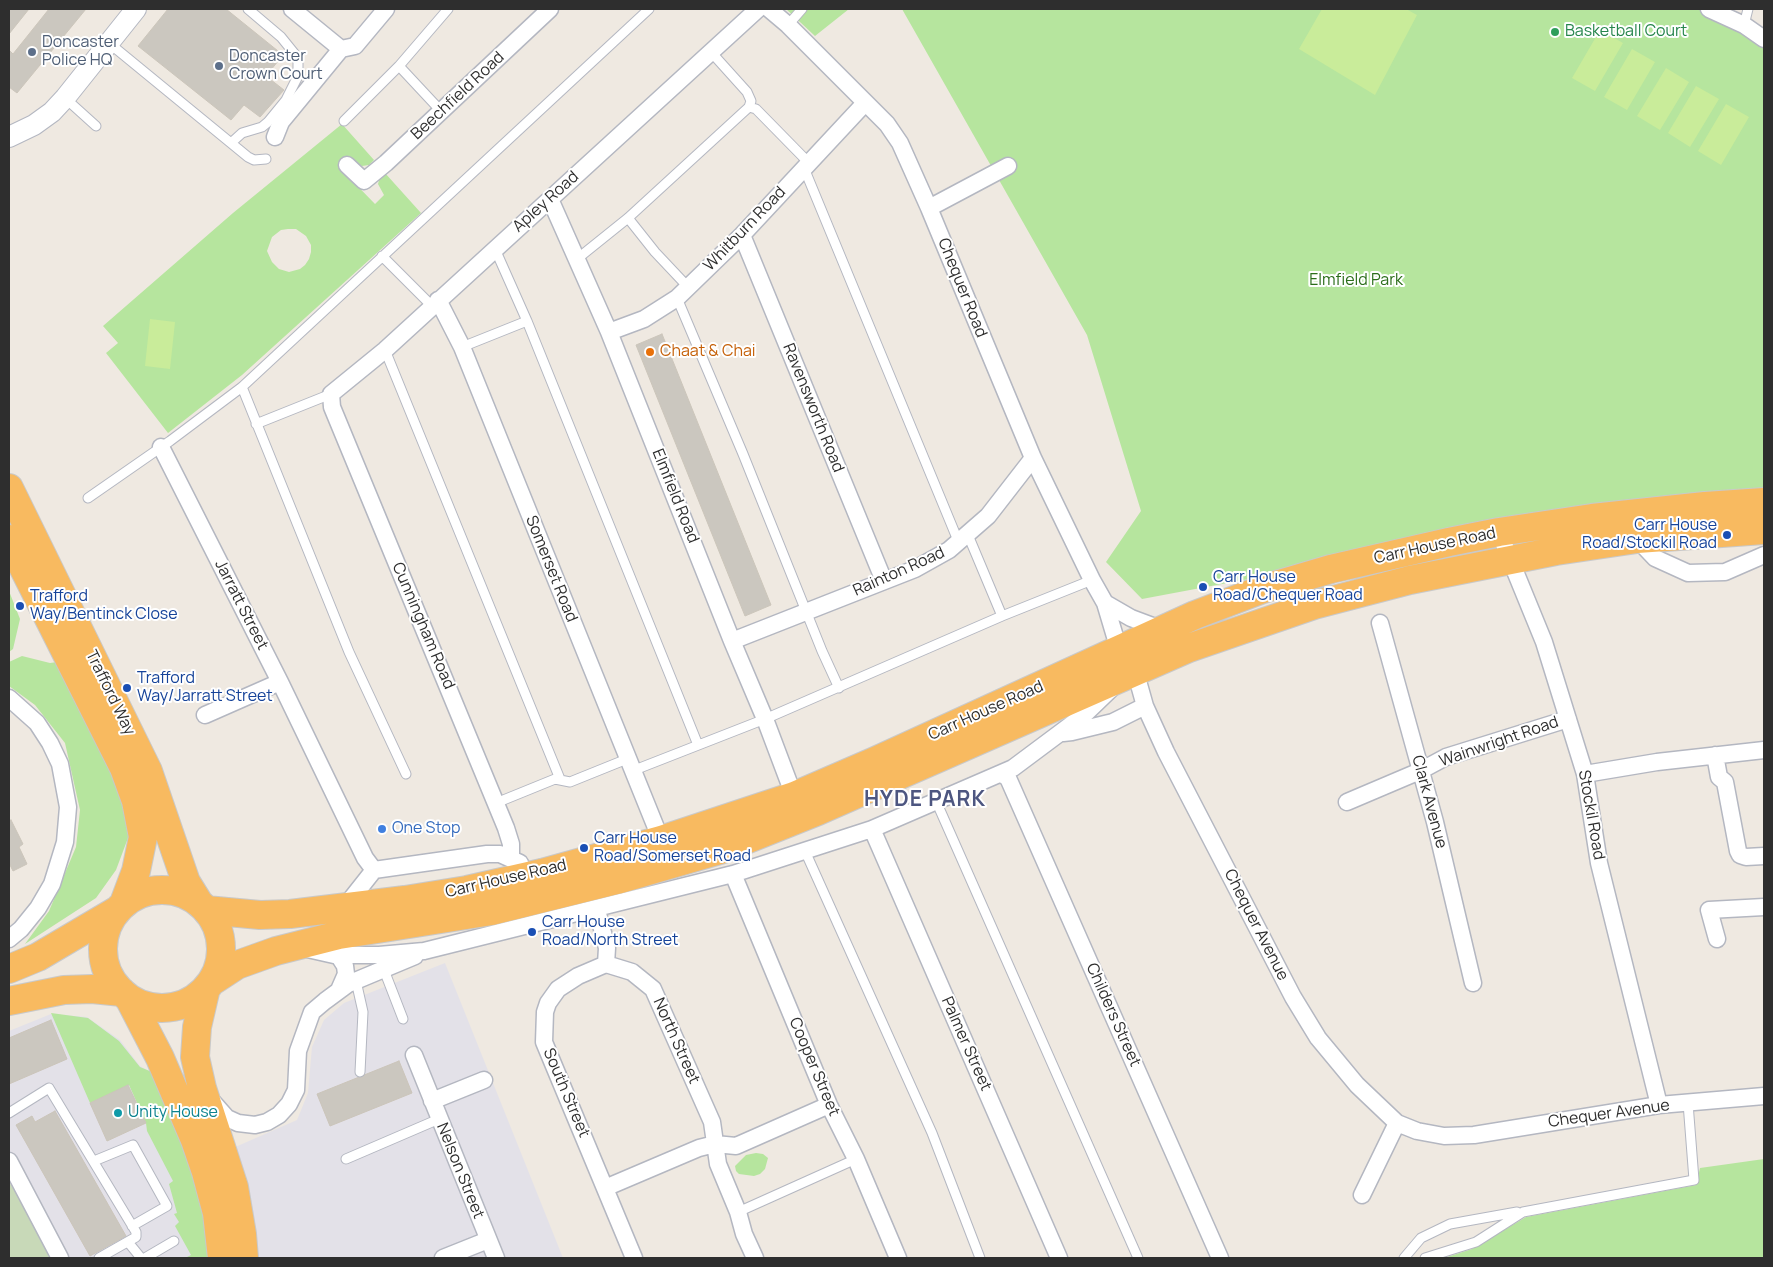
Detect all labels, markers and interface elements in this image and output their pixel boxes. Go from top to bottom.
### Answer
place label: Basketball Court [1565,22,1687,42]
marker: Basketball Court [1549,26,1561,38]
place label: Doncaster Police HQ [42,33,119,71]
marker: Doncaster Police HQ [26,46,38,58]
place label: Doncaster Crown Court [229,47,323,85]
street label: Beechfield Road [407,48,509,144]
marker: Doncaster Crown Court [213,60,225,72]
street label: Apley Road [509,167,583,237]
street label: Whitburn Road [700,183,790,275]
street label: Chequer Road [933,235,991,341]
park label: Elmfield Park [1309,271,1403,291]
street label: Ravensworth Road [778,341,848,475]
place label: Chaat & Chai [660,342,756,362]
marker: Chaat & Chai [644,346,656,358]
street label: Elmfield Road [647,446,703,546]
street label: Somerset Road [521,513,581,625]
place label: Carr House Road/Stockil Road [1582,516,1717,554]
street label: Carr House Road [1372,524,1498,568]
marker: Carr House Road/Stockil Road [1721,529,1733,541]
street label: Rainton Road [850,543,948,601]
street label: Jarratt Street [210,557,272,653]
street label: Cunningham Road [388,560,458,692]
place label: Carr House Road/Chequer Road [1213,568,1363,606]
marker: Carr House Road/Chequer Road [1197,581,1209,593]
place label: Trafford Way/Bentinck Close [30,587,178,625]
marker: Trafford Way/Bentinck Close [14,600,26,612]
street label: Trafford Way [81,647,139,739]
place label: Trafford Way/Jarratt Street [137,669,273,707]
street label: Carr House Road [926,677,1046,745]
marker: Trafford Way/Jarratt Street [121,682,133,694]
street label: Wainwright Road [1437,713,1561,771]
street label: Clark Avenue [1407,753,1451,851]
street label: Stockil Road [1574,769,1608,861]
district label: HYDE PARK [863,787,987,813]
place label: One Stop [392,819,460,839]
marker: One Stop [376,823,388,835]
place label: Carr House Road/Somerset Road [594,829,751,867]
marker: Carr House Road/Somerset Road [578,842,590,854]
street label: Carr House Road [443,856,569,902]
street label: Chequer Avenue [1220,866,1292,984]
place label: Carr House Road/North Street [542,913,678,951]
marker: Carr House Road/North Street [526,926,538,938]
street label: Childers Street [1082,960,1144,1070]
street label: Palmer Street [937,994,995,1094]
street label: North Street [648,995,704,1087]
street label: Cooper Street [785,1015,843,1119]
street label: South Street [539,1046,593,1140]
street label: Chequer Avenue [1547,1096,1671,1132]
place label: Unity House [128,1103,218,1123]
marker: Unity House [112,1107,124,1119]
street label: Nelson Street [432,1120,488,1222]

